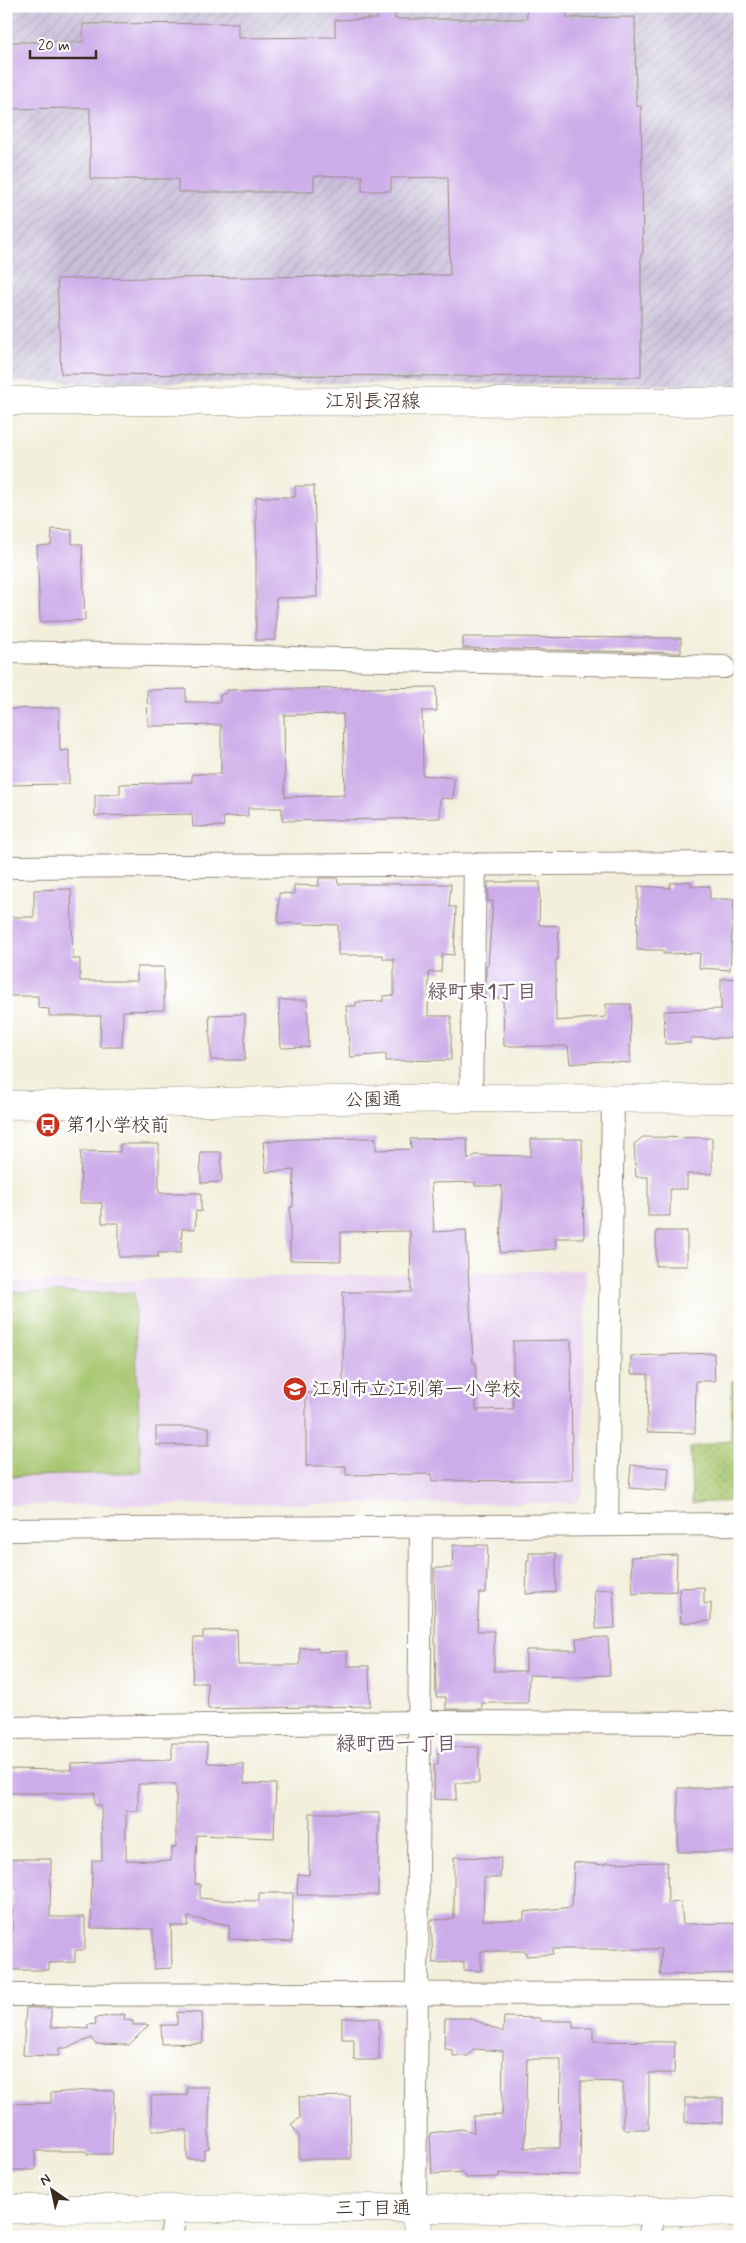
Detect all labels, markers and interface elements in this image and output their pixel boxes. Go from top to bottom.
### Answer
scale bar [30,28,96,60]
text: 20 m [38,36,70,56]
street label: 江別長沼線 [325,389,421,414]
district label: 緑町東1丁目 [428,979,536,1006]
street label: 公園通 [344,1087,402,1113]
bus stop icon: 第1小学校前 [35,1112,61,1138]
place label: 第1小学校前 [66,1113,170,1138]
school or university icon: 江別市立江別第一小学校 [282,1376,308,1402]
place label: 江別市立江別第一小学校 [312,1377,521,1402]
district label: 緑町西一丁目 [336,1731,456,1758]
north arrow [28,2166,78,2216]
text: N [36,2170,54,2190]
street label: 三丁目通 [335,2196,411,2221]

